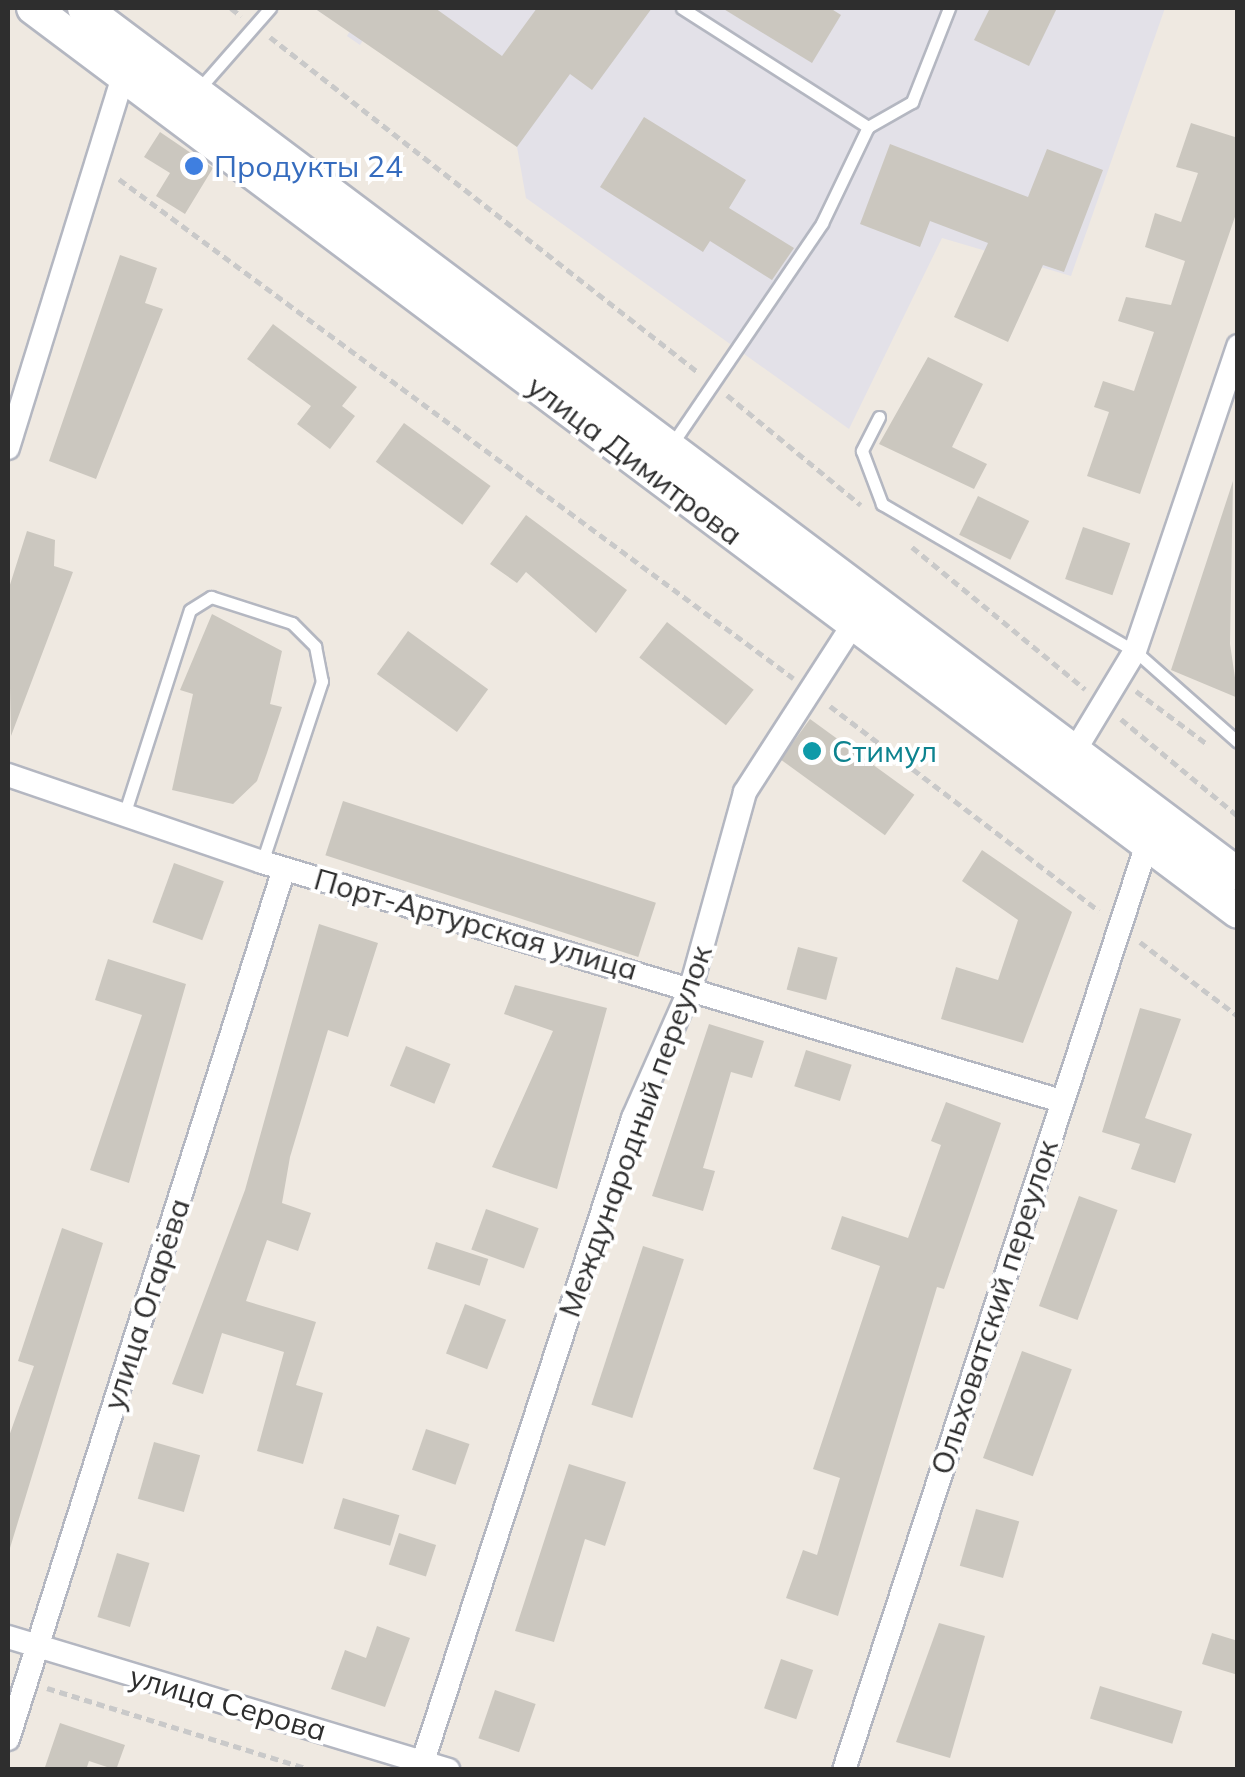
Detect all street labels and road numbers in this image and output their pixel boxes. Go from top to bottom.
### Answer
street label: улица Димитрова [520,368,750,552]
street label: Порт-Артурская улица [310,861,642,987]
street label: Международный переулок [551,940,719,1322]
street label: Ольховатский переулок [923,1135,1065,1479]
street label: улица Огарёва [95,1194,197,1414]
street label: улица Серова [126,1658,330,1748]

